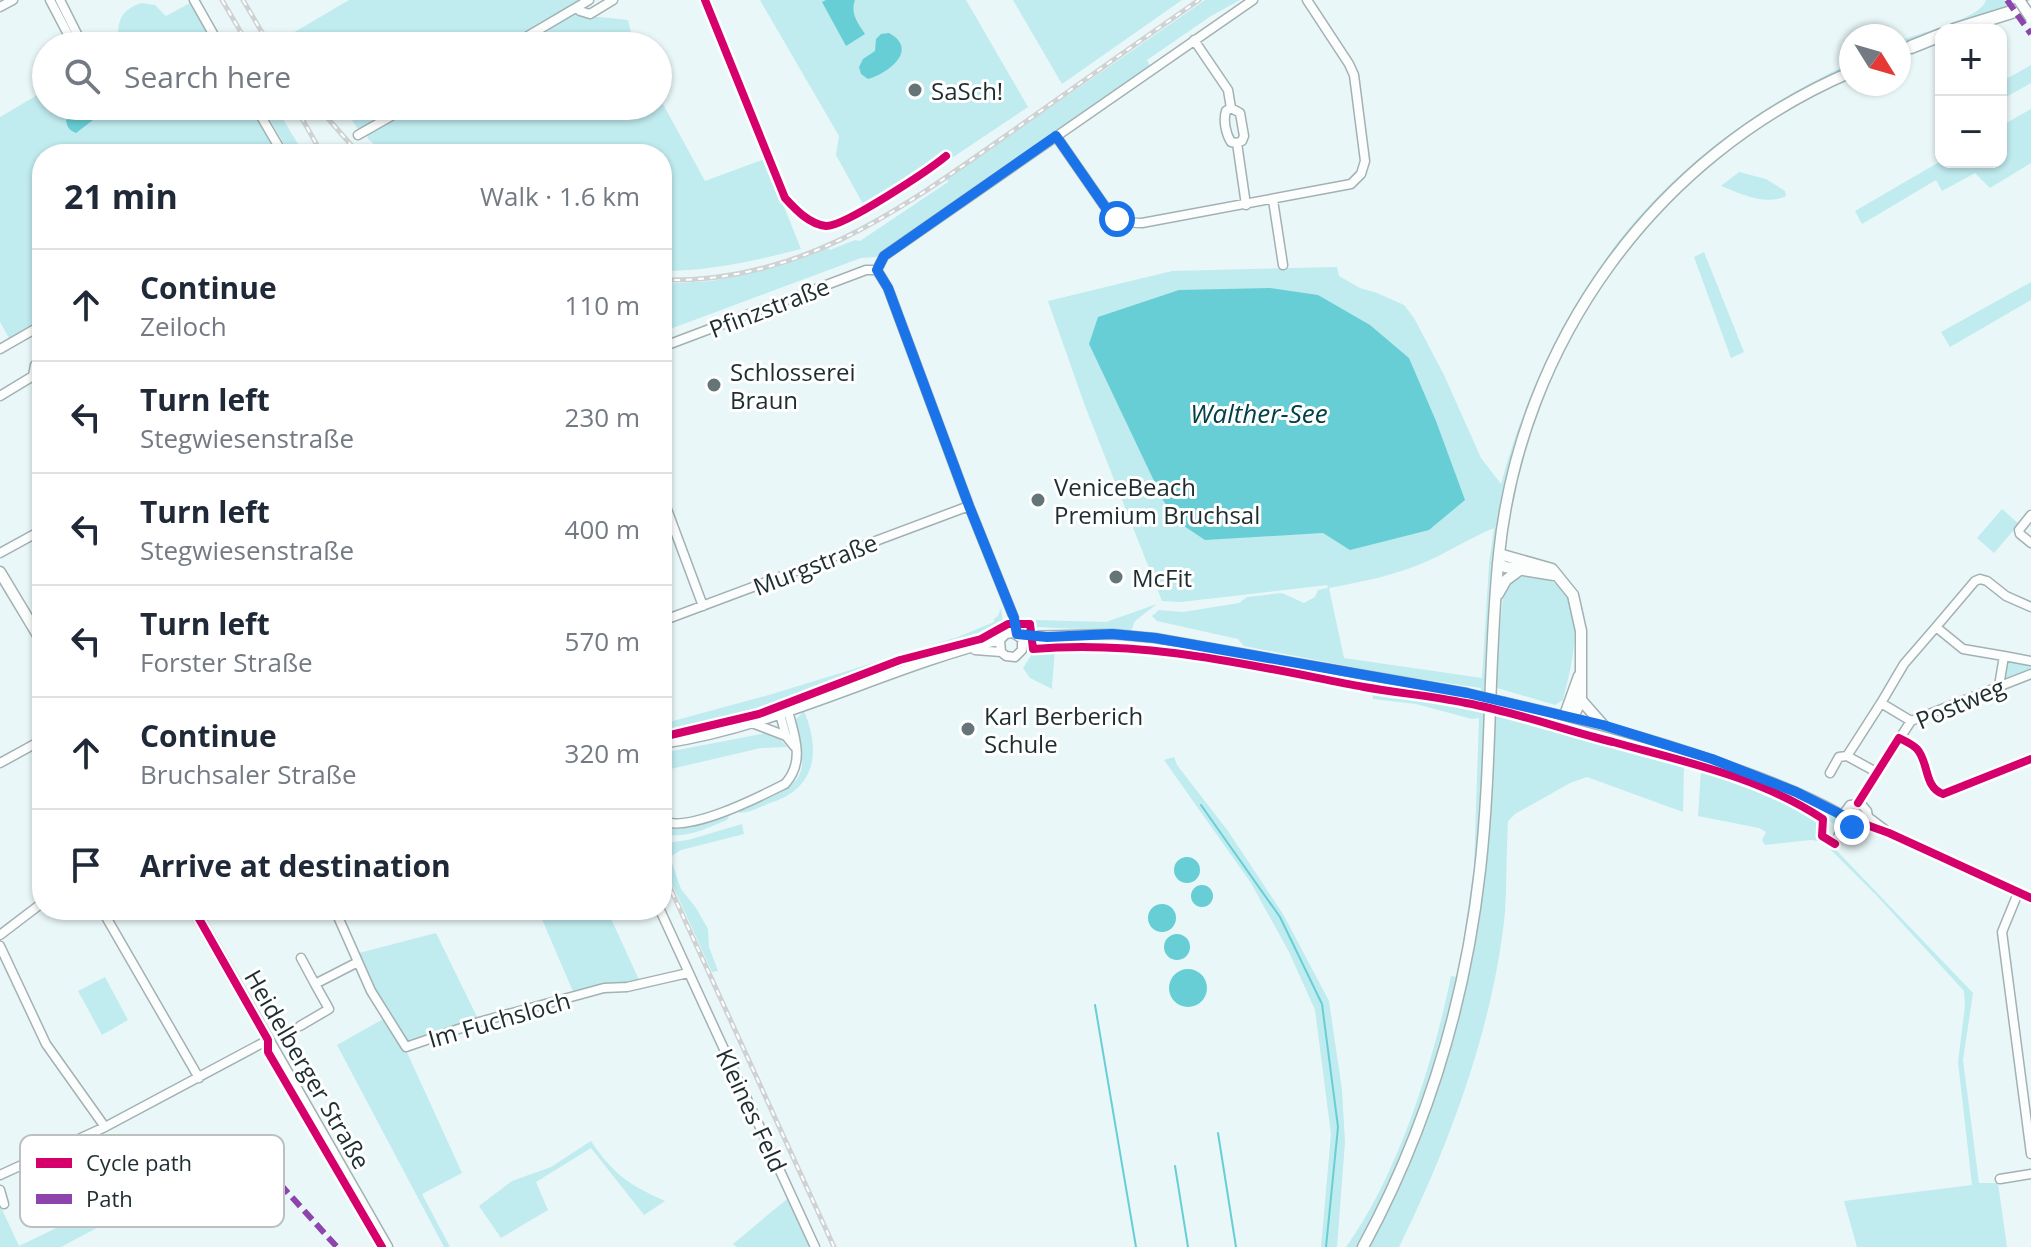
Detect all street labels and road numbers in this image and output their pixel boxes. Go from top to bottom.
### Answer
street label: Pfinzstraße [704,269,834,345]
street label: Murgstraße [748,525,882,603]
street label: Postweg [1910,669,2010,737]
street label: Heidelberger Straße [237,963,379,1175]
street label: Im Fuchsloch [424,983,574,1055]
street label: Kleines Feld [709,1043,795,1177]

